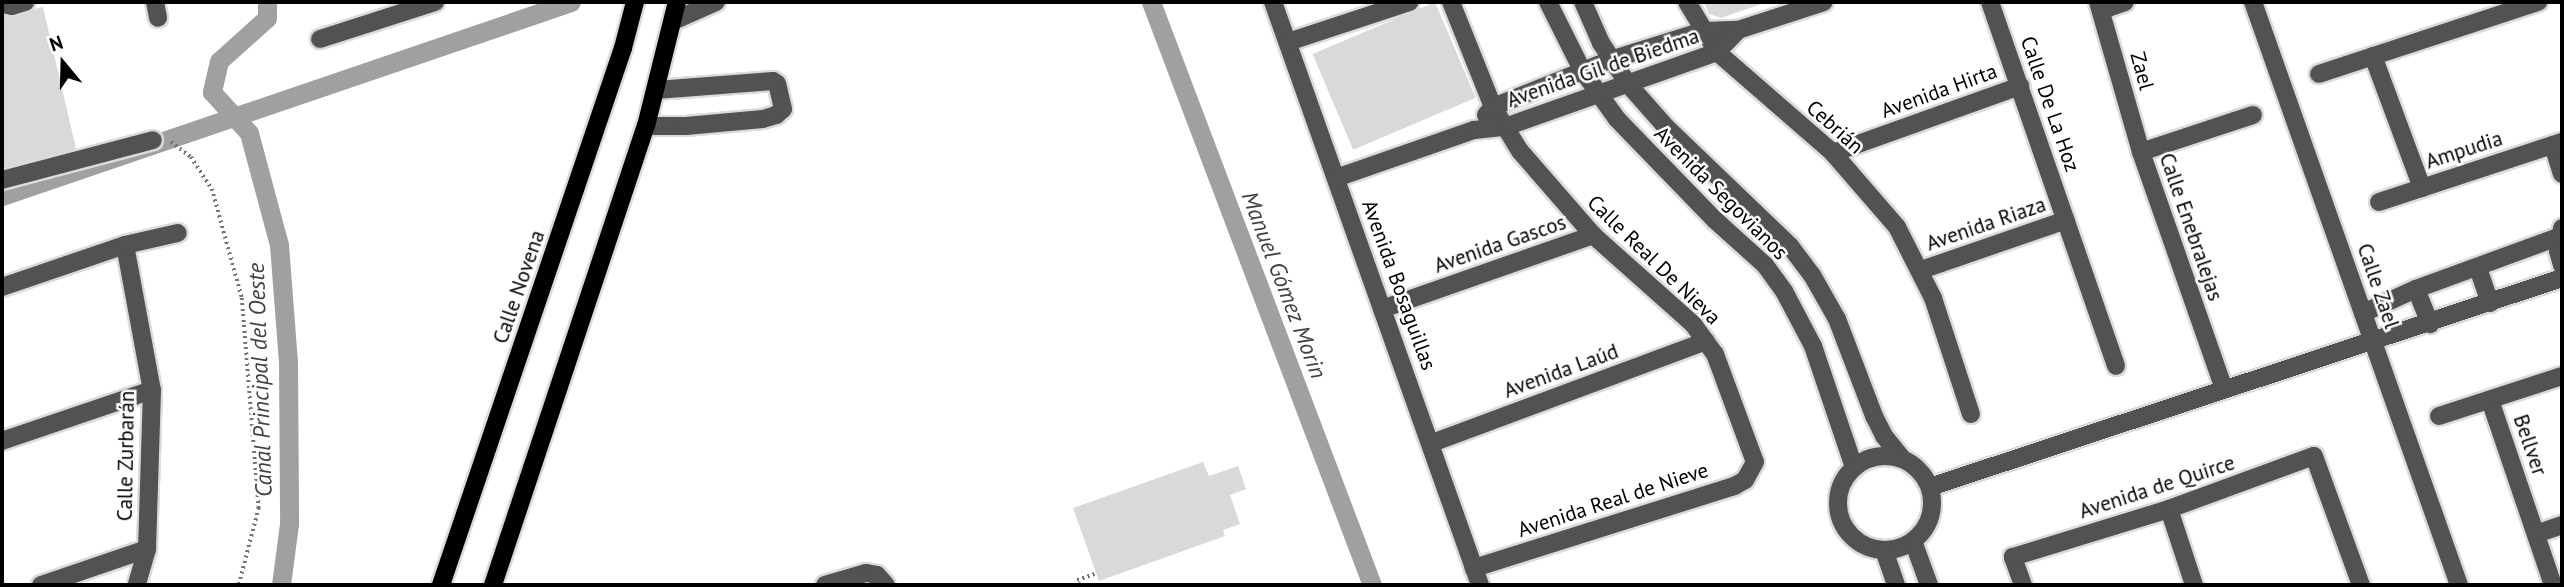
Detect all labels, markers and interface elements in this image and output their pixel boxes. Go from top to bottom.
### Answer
street label: Avenida Gil de Biedma [1504,23,1702,113]
north arrow [28,28,98,98]
text: N [46,30,66,57]
street label: Calle De La Hoz [2015,33,2085,175]
street label: Zael [2125,49,2159,93]
street label: Avenida Hirta [1878,58,2000,124]
street label: Cebrián [1801,95,1869,159]
street label: Avenida Segovianos [1649,121,1793,265]
street label: Ampudia [2422,126,2506,174]
street label: Calle Enebralejas [2154,150,2228,304]
water label: Manuel Gómez Morin [1236,187,1332,383]
street label: Calle Real De Nieva [1582,190,1726,330]
street label: Avenida Riaza [1923,192,2049,256]
street label: Avenida Bosaguillas [1357,197,1441,373]
street label: Avenida Gascos [1431,210,1569,278]
street label: Calle Novena [488,227,550,347]
street label: Calle Zael [2352,240,2404,332]
water label: Canal Principal del Oeste [242,262,278,498]
street label: Avenida Laúd [1500,339,1622,403]
street label: Calle Zurbarán [112,390,140,522]
street label: Bellver [2508,411,2552,479]
street label: Avenida de Quirce [2076,450,2238,524]
street label: Avenida Real de Nieve [1514,457,1712,543]

